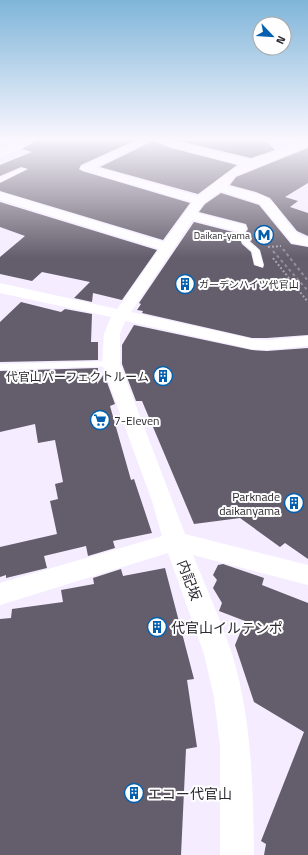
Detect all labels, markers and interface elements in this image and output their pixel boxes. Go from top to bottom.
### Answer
north arrow [252,16,292,56]
text: N [272,33,290,47]
metro station icon: Daikan-yama [253,224,275,246]
place label: Daikan-yama [194,228,250,243]
building icon: ガーデンハイツ代官山 [174,273,196,295]
place label: ガーデンハイツ代官山 [199,277,299,292]
building icon: 代官山パーフェクトルーム [152,365,174,387]
place label: 代官山パーフェクトルーム [6,367,149,386]
supermarket icon: 7-Eleven [89,409,111,431]
place label: 7-Eleven [114,411,160,430]
place label: Parknade daikanyama [219,487,280,520]
building icon: Parknade daikanyama [283,492,305,514]
street label: 内記坂 [173,557,207,603]
building icon: 代官山イルテンポ [146,616,168,638]
place label: 代官山イルテンポ [171,617,283,638]
building icon: エコー代官山 [123,782,145,804]
place label: エコー代官山 [148,783,232,804]

